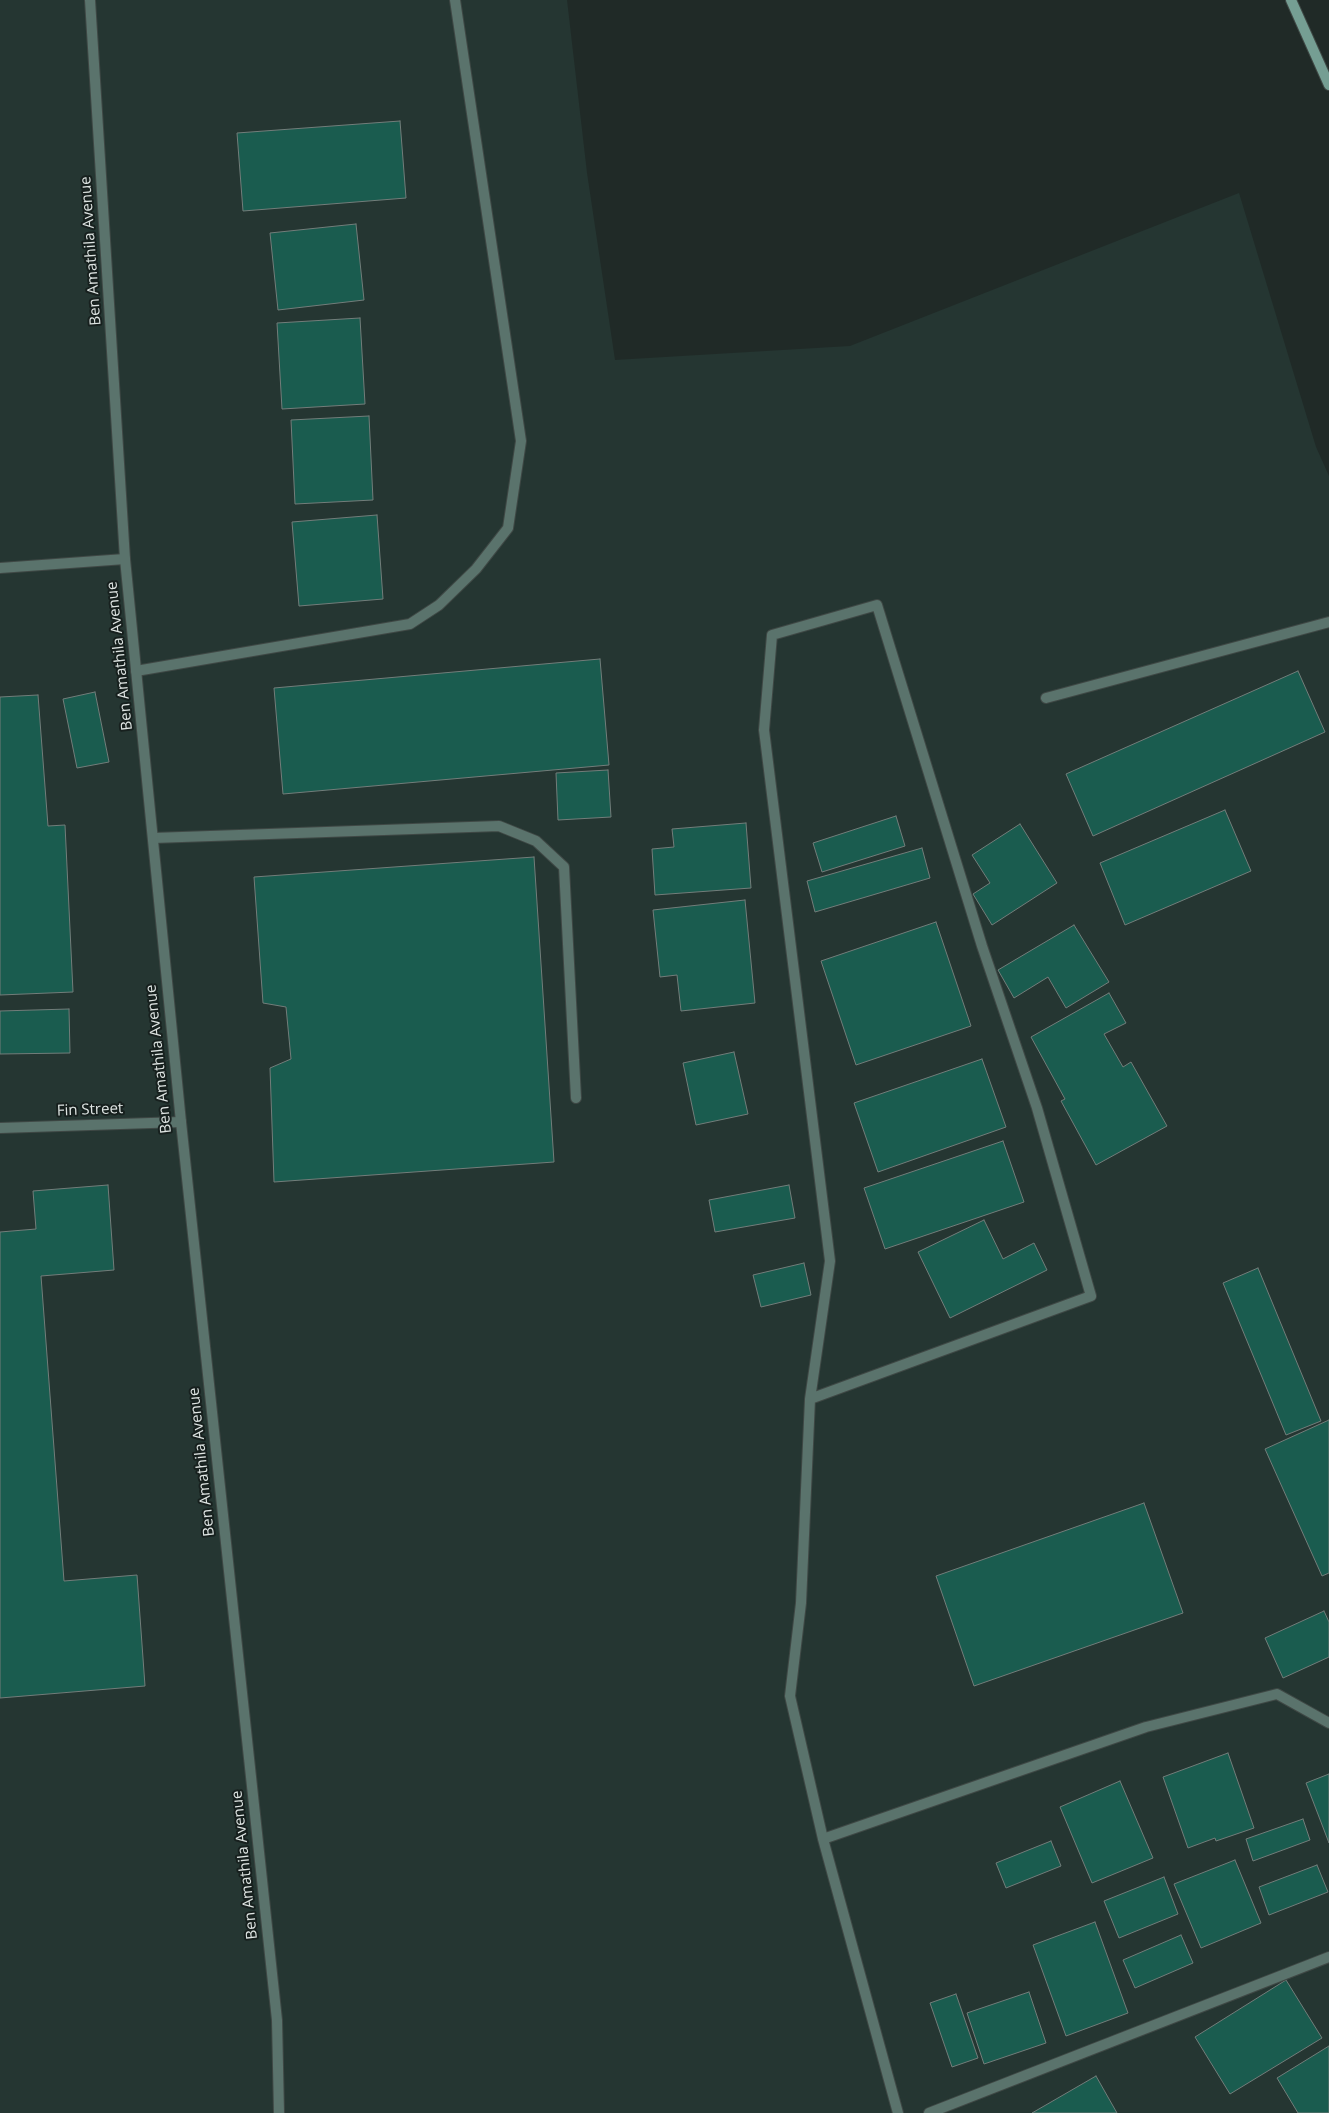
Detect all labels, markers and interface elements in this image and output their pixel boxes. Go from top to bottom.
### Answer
street label: Ben Amathila Avenue [77,176,105,326]
street label: Ben Amathila Avenue [103,581,137,731]
street label: Ben Amathila Avenue [142,984,176,1134]
street label: Fin Street [56,1100,124,1120]
street label: Ben Amathila Avenue [185,1387,219,1537]
street label: Ben Amathila Avenue [228,1790,262,1940]

